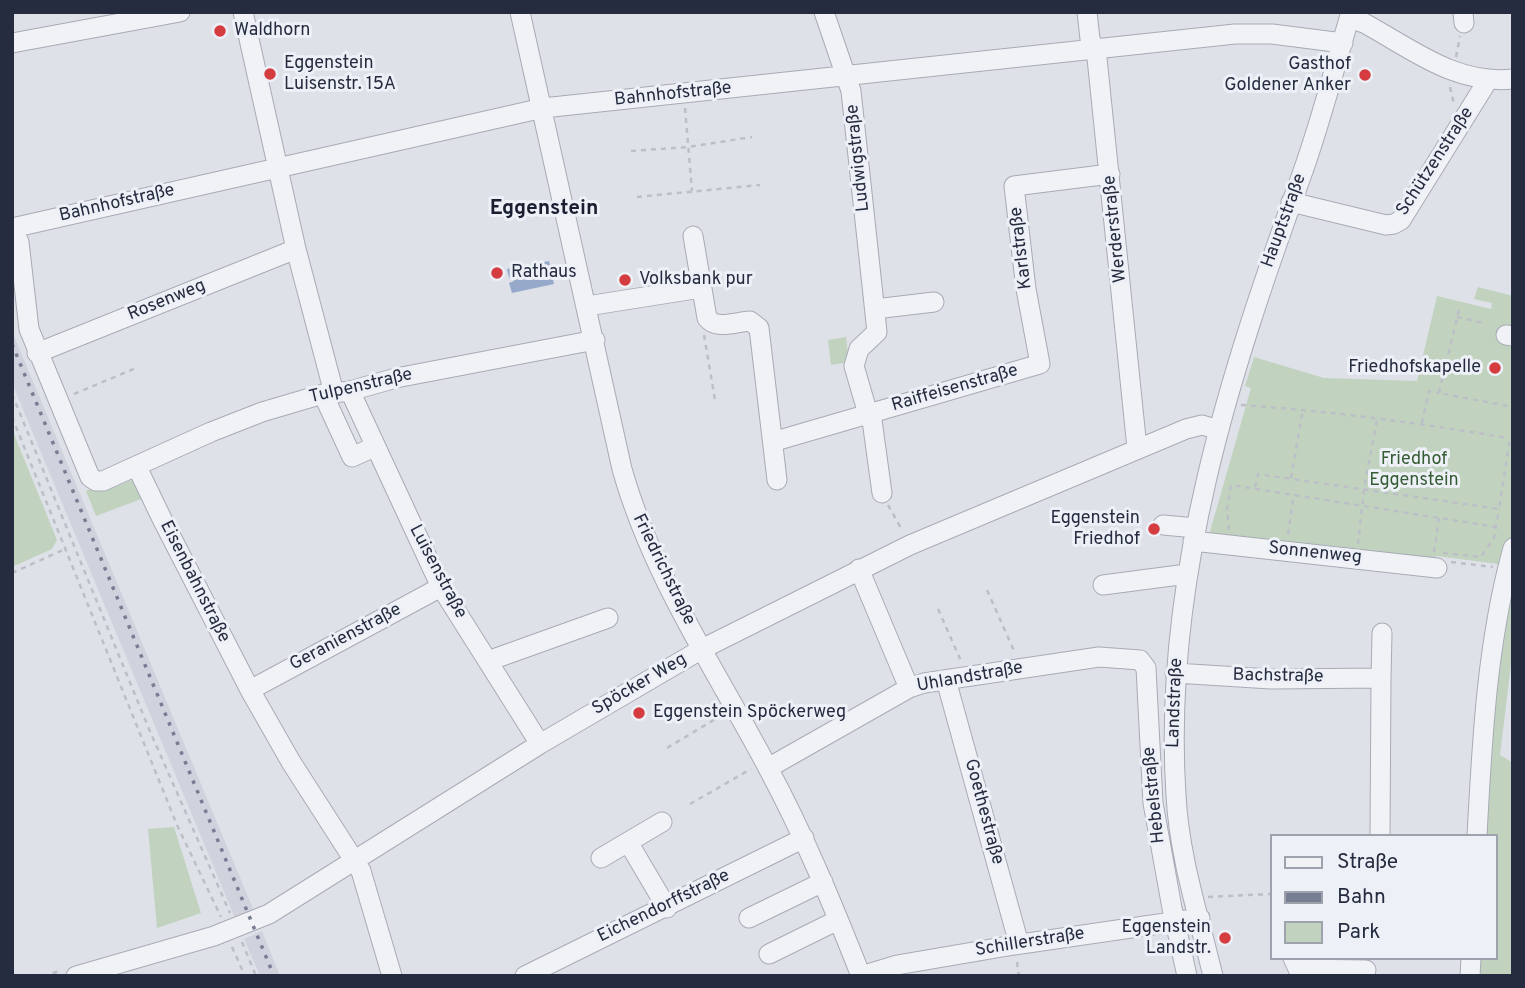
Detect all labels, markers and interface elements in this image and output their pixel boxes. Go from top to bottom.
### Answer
place label: Waldhorn [234,20,310,42]
marker: Waldhorn [212,23,228,39]
place label: Eggenstein Luisenstr. 15A [284,53,396,96]
place label: Gasthof Goldener Anker [1224,54,1351,96]
marker: Eggenstein Luisenstr. 15A [262,66,278,82]
marker: Gasthof Goldener Anker [1357,67,1373,83]
street label: Bahnhofstraße [613,78,733,112]
street label: Ludwigstraße [843,103,875,213]
street label: Schützenstraße [1393,104,1479,220]
street label: Hauptstraße [1258,171,1312,271]
street label: Werderstraße [1100,174,1132,284]
street label: Bahnhofstraße [57,180,177,228]
district label: Eggenstein [490,197,598,223]
street label: Karlstraße [1006,205,1038,291]
place label: Rathaus [511,262,577,284]
marker: Rathaus [489,265,505,281]
place label: Volksbank pur [639,269,753,291]
marker: Volksbank pur [617,272,633,288]
street label: Rosenweg [125,276,209,326]
place label: Friedhofskapelle [1348,357,1481,379]
marker: Friedhofskapelle [1487,360,1503,376]
street label: Raiffeisenstraße [889,361,1021,417]
street label: Tulpenstraße [307,365,415,409]
park label: Friedhof Eggenstein [1369,449,1459,491]
place label: Eggenstein Friedhof [1050,508,1140,550]
street label: Friedrichstraße [627,511,699,629]
street label: Eisenbahnstraße [154,517,234,647]
street label: Luisenstraße [403,521,471,623]
marker: Eggenstein Friedhof [1146,521,1162,537]
street label: Sonnenweg [1267,538,1363,570]
street label: Geranienstraße [286,600,406,676]
street label: Spöcker Weg [589,649,691,721]
street label: Landstraße [1164,657,1188,749]
street label: Uhlandstraße [915,658,1025,698]
street label: Bachstraße [1232,665,1324,689]
place label: Eggenstein Spöckerweg [653,702,846,724]
marker: Eggenstein Spöckerweg [631,705,647,721]
street label: Hebelstraße [1139,746,1171,844]
street label: Goethestraße [959,757,1007,867]
legend [1270,834,1497,960]
text: Straße [1337,849,1398,876]
street label: Eichendorffstraße [594,866,734,948]
text: Bahn [1337,884,1386,911]
place label: Eggenstein Landstr. [1121,917,1211,960]
text: Park [1337,919,1380,946]
street label: Schillerstraße [974,924,1086,962]
marker: Eggenstein Landstr. [1217,930,1233,946]

